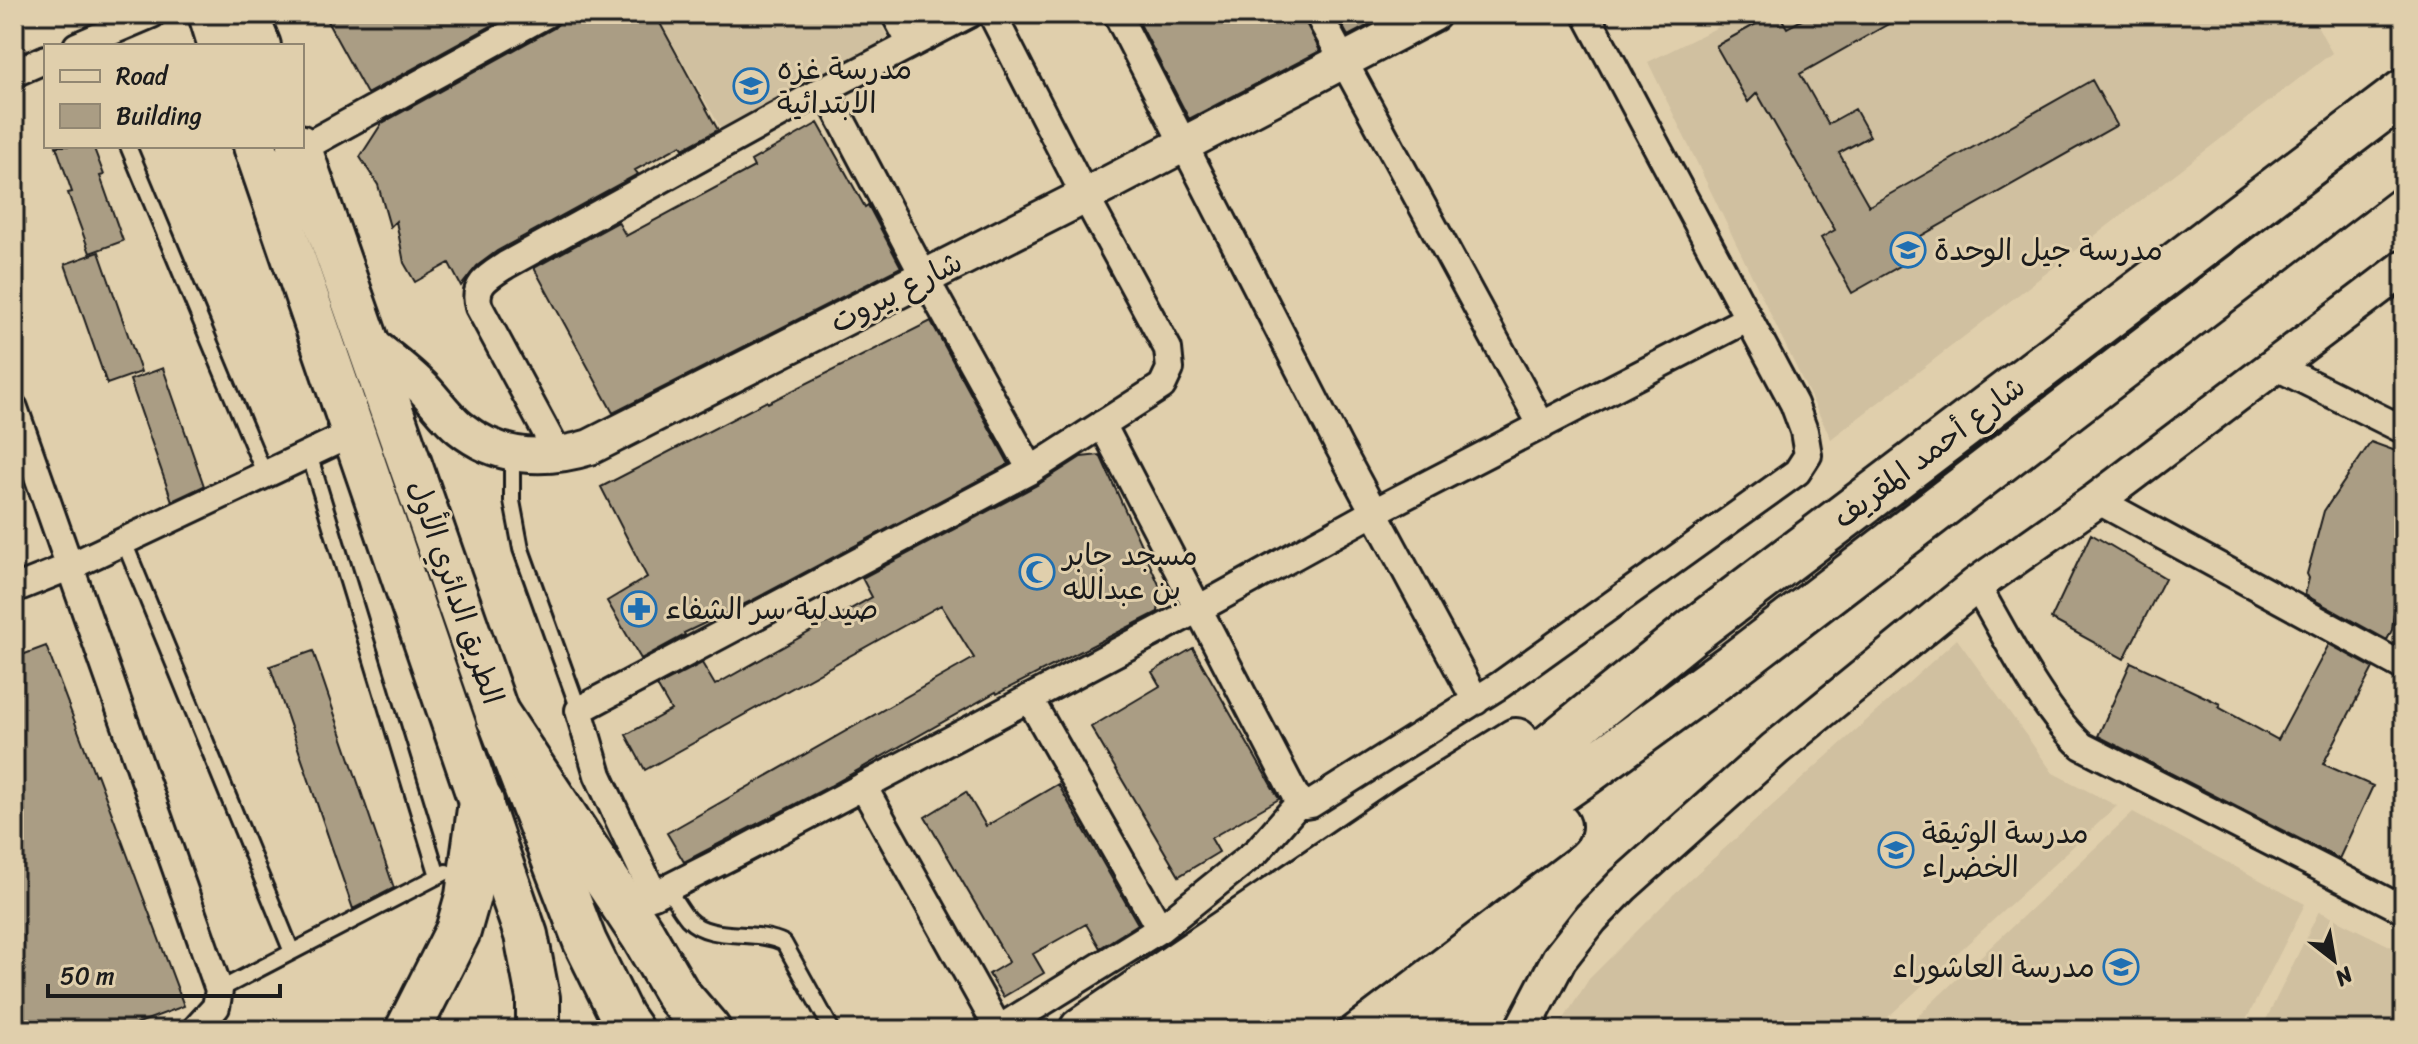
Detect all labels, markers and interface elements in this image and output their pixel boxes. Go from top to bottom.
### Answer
place label: مدرسة غزه الابتدائية [777,42,912,130]
legend [44,44,304,148]
text: Road [116,55,170,97]
school or university icon: مدرسة غزه الابتدائية [732,67,770,105]
text: Building [116,95,202,137]
place label: مدرسة جيل الوحدة [1934,223,2163,277]
school or university icon: مدرسة جيل الوحدة [1889,231,1927,269]
street label: شارع بيروت [820,235,972,349]
street label: شارع أحمد المقريف [1821,361,2037,543]
street label: الطريق الدائري الأول [392,472,520,712]
place label: مسجد جابر بن عبدالله [1060,528,1198,616]
mosque icon: مسجد جابر بن عبدالله [1018,553,1056,591]
place label: صيدلية سر الشفاء [665,582,878,636]
pharmacy icon: صيدلية سر الشفاء [620,590,658,628]
place label: مدرسة الوثيقة الخضراء [1922,806,2089,894]
school or university icon: مدرسة الوثيقة الخضراء [1877,831,1915,869]
north arrow [2294,920,2374,1000]
place label: مدرسة العاشوراء [1892,940,2095,994]
scale bar [48,948,280,998]
school or university icon: مدرسة العاشوراء [2102,948,2140,986]
text: 50 m [60,955,115,997]
text: N [2327,956,2361,998]

